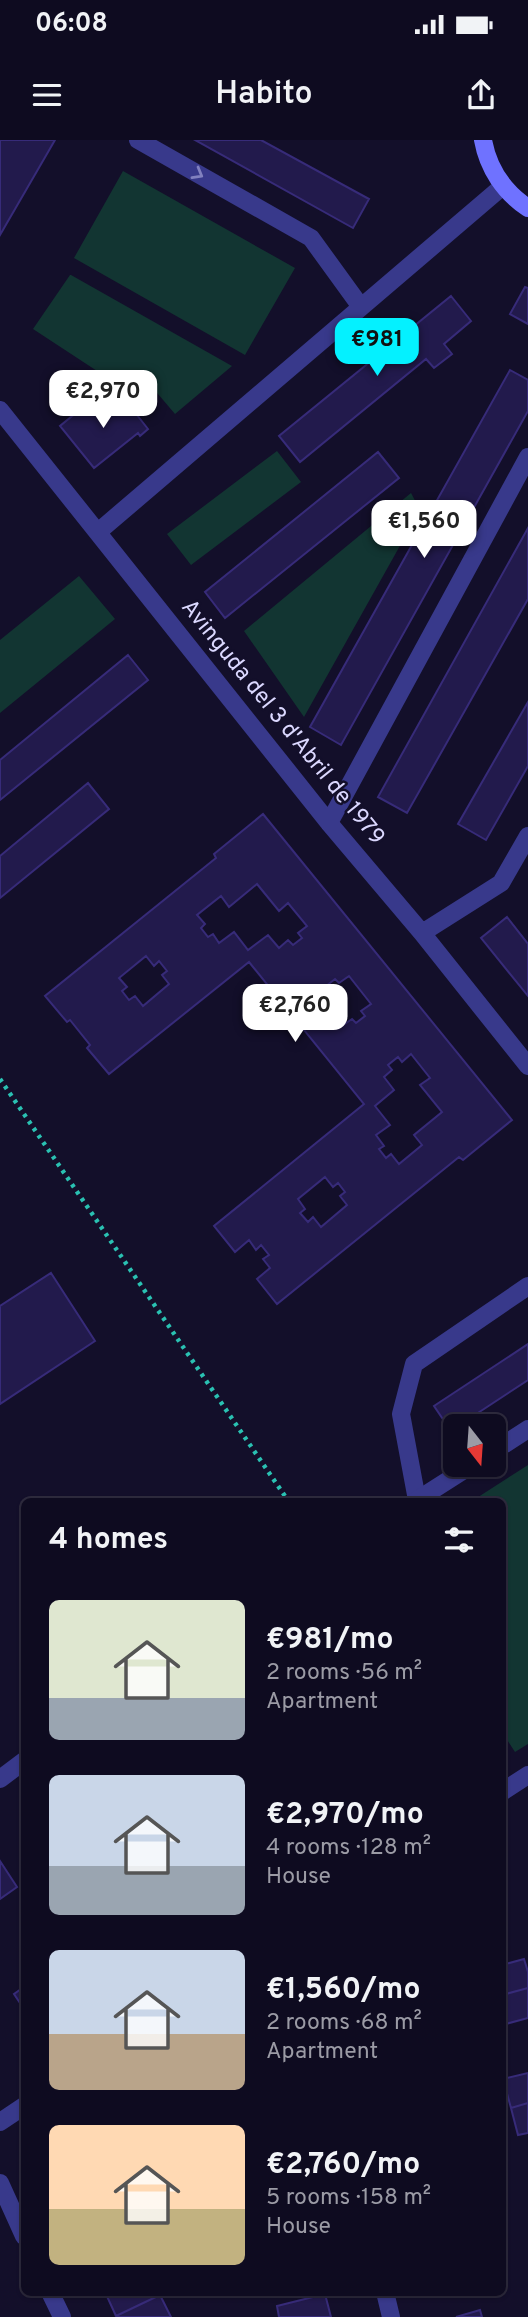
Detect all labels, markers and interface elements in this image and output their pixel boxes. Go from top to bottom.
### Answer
text: 06:08 [35,8,108,41]
text: Habito [215,75,313,115]
icon: menu [28,76,66,114]
icon: share [462,76,500,114]
one-way arrow [190,166,203,179]
pin: €981 [336,318,418,378]
text: €981 [351,326,403,355]
pin: €2,970 [46,370,160,430]
text: €2,970 [65,378,141,407]
pin: €1,560 [367,500,481,560]
text: €1,560 [387,508,461,537]
street label: Avinguda del 3 d'Abril de 1979 [174,594,390,852]
pin: €2,760 [238,984,352,1044]
text: €2,760 [259,992,331,1021]
north arrow [443,1414,506,1477]
map controls [443,1414,506,1477]
icon: filters [440,1521,478,1559]
text: 4 homes [49,1522,168,1559]
text: €981/mo [266,1622,393,1659]
icon: home [105,1628,189,1712]
text: 2 rooms · 56 m² [266,1659,422,1688]
text: Apartment [266,1688,378,1717]
text: €2,970/mo [266,1797,424,1834]
icon: home [105,1803,189,1887]
text: 4 rooms · 128 m² [266,1834,431,1863]
text: House [266,1863,331,1892]
text: €1,560/mo [266,1972,420,2009]
icon: home [105,1978,189,2062]
text: 2 rooms · 68 m² [266,2009,422,2038]
text: Apartment [266,2038,378,2067]
text: €2,760/mo [266,2147,420,2184]
icon: home [105,2153,189,2237]
text: 5 rooms · 158 m² [266,2184,431,2213]
text: House [266,2213,331,2242]

